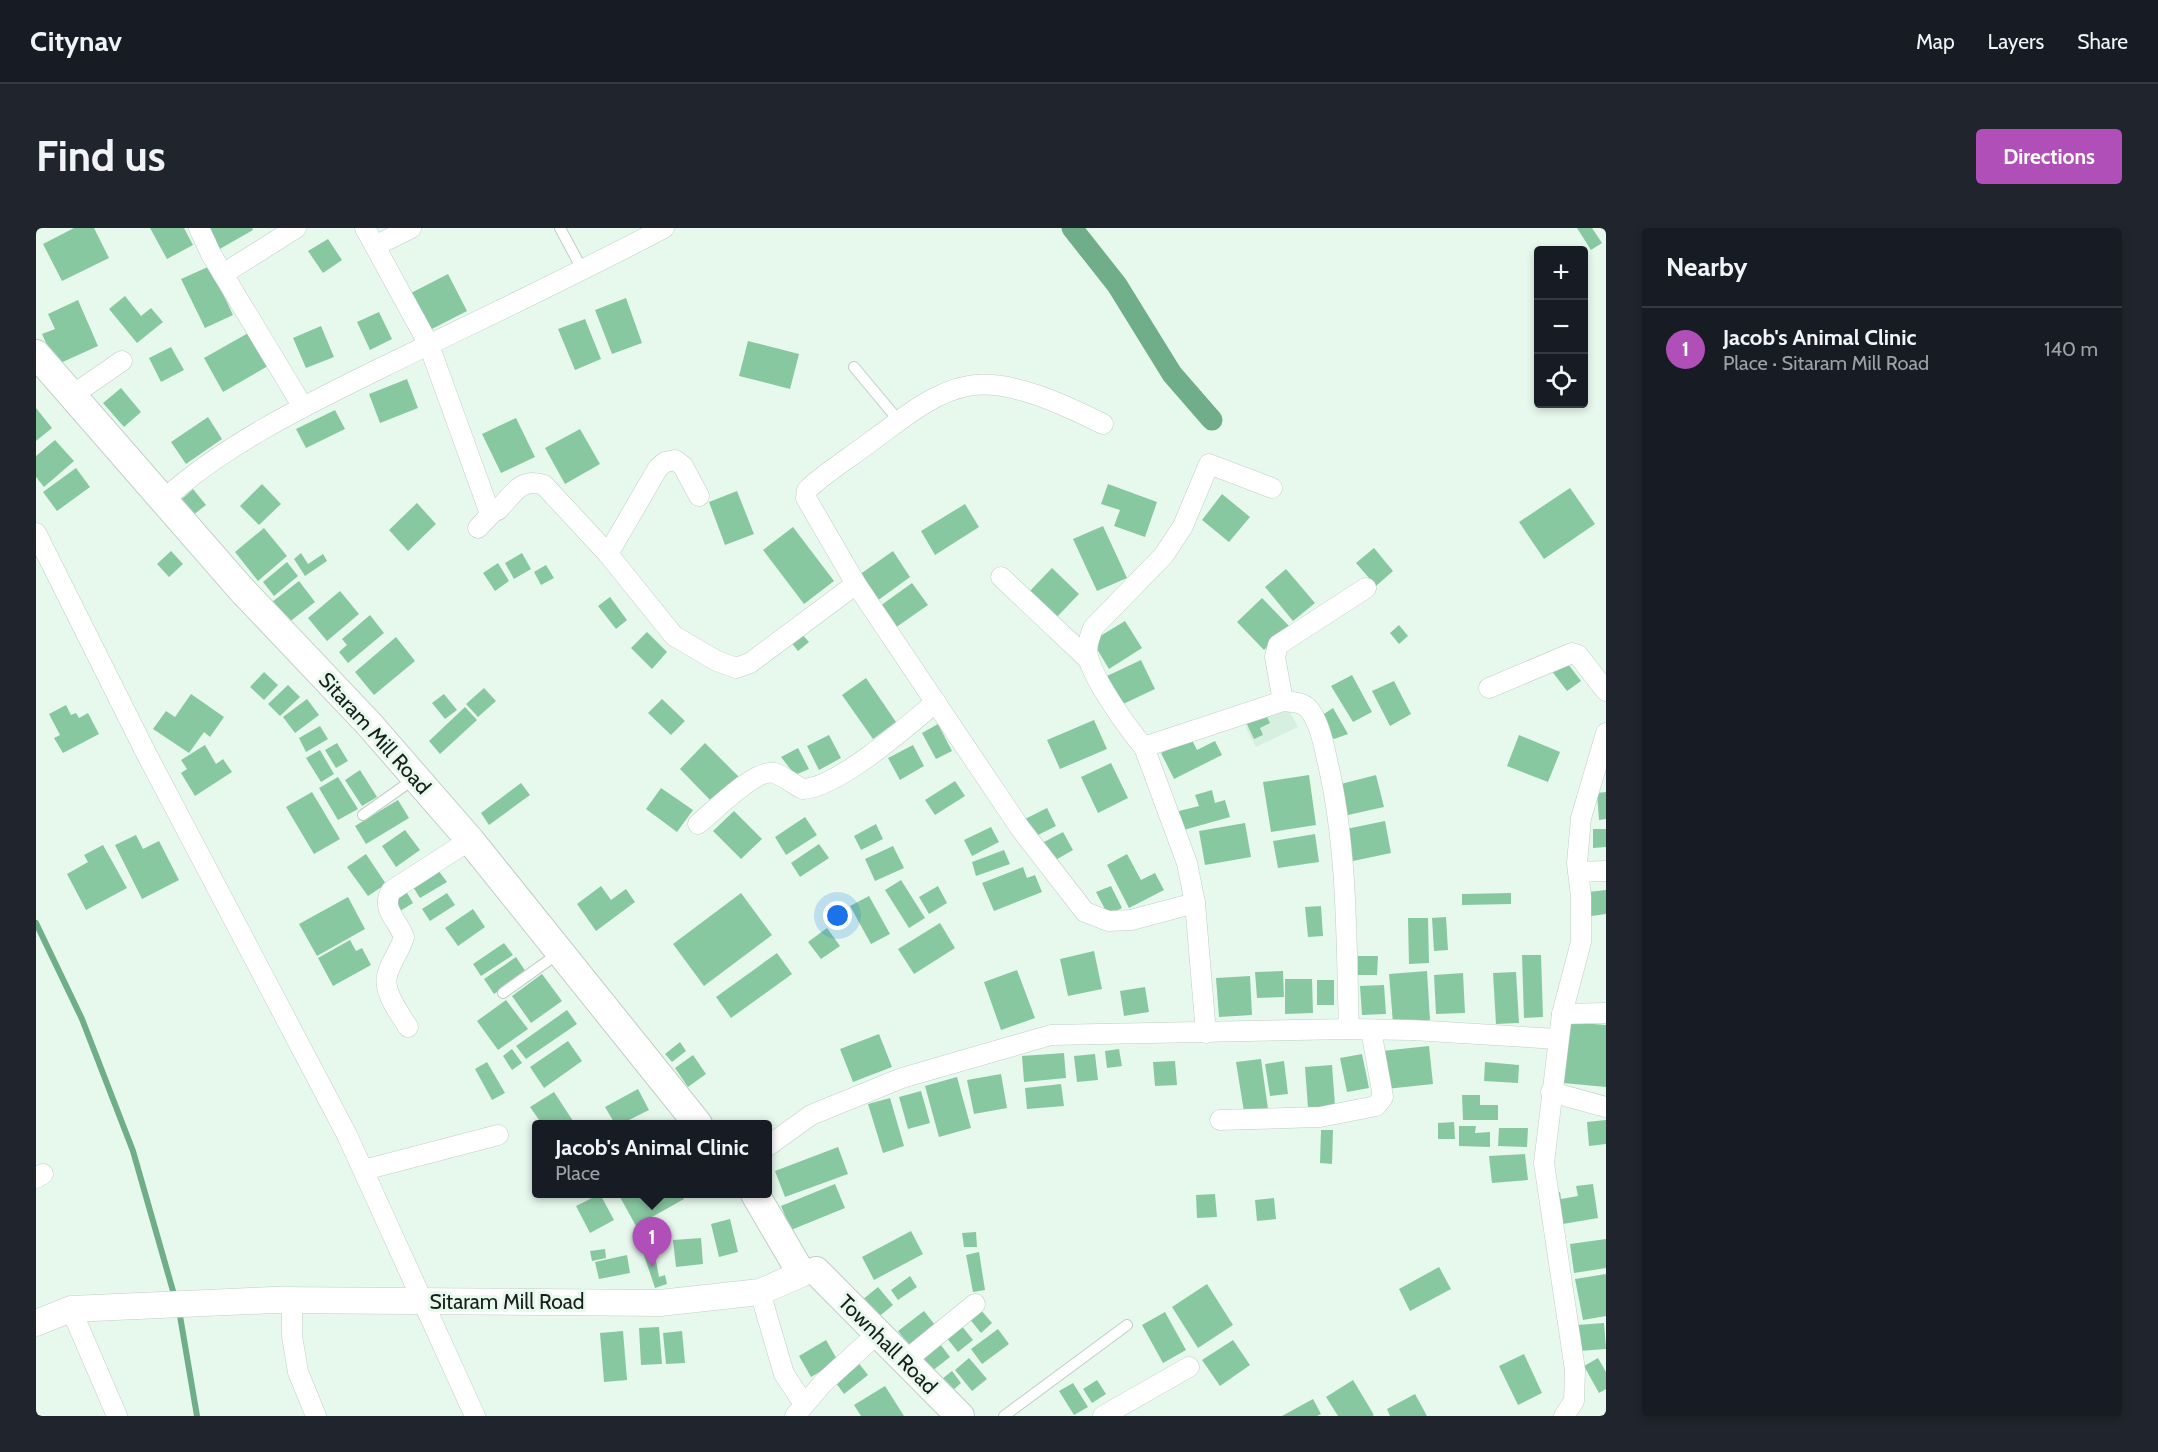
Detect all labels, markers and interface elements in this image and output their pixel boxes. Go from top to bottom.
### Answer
text: Citynav [30,24,122,58]
text: Map [1916,29,1955,54]
text: Layers [1988,29,2044,54]
text: Share [2077,29,2128,54]
button: Directions [1976,129,2122,184]
text: Find us [36,130,165,182]
map controls [1534,246,1588,408]
button: + [1534,246,1588,300]
text: Nearby [1666,251,1747,283]
button: − [1534,300,1588,354]
text: Jacob's Animal Clinic [1723,324,1916,351]
text: 1 [1682,337,1689,361]
text: 140 m [2044,337,2098,361]
text: Place · Sitaram Mill Road [1723,351,1929,375]
button: locate [1534,354,1588,408]
street label: Sitaram Mill Road [314,667,436,799]
your location [823,901,852,930]
popup [532,1120,772,1198]
text: Jacob's Animal Clinic [555,1134,749,1161]
text: Place [555,1161,600,1185]
pin: 1 [632,1218,672,1267]
street label: Sitaram Mill Road [430,1289,584,1314]
street label: Townhall Road [833,1289,943,1399]

